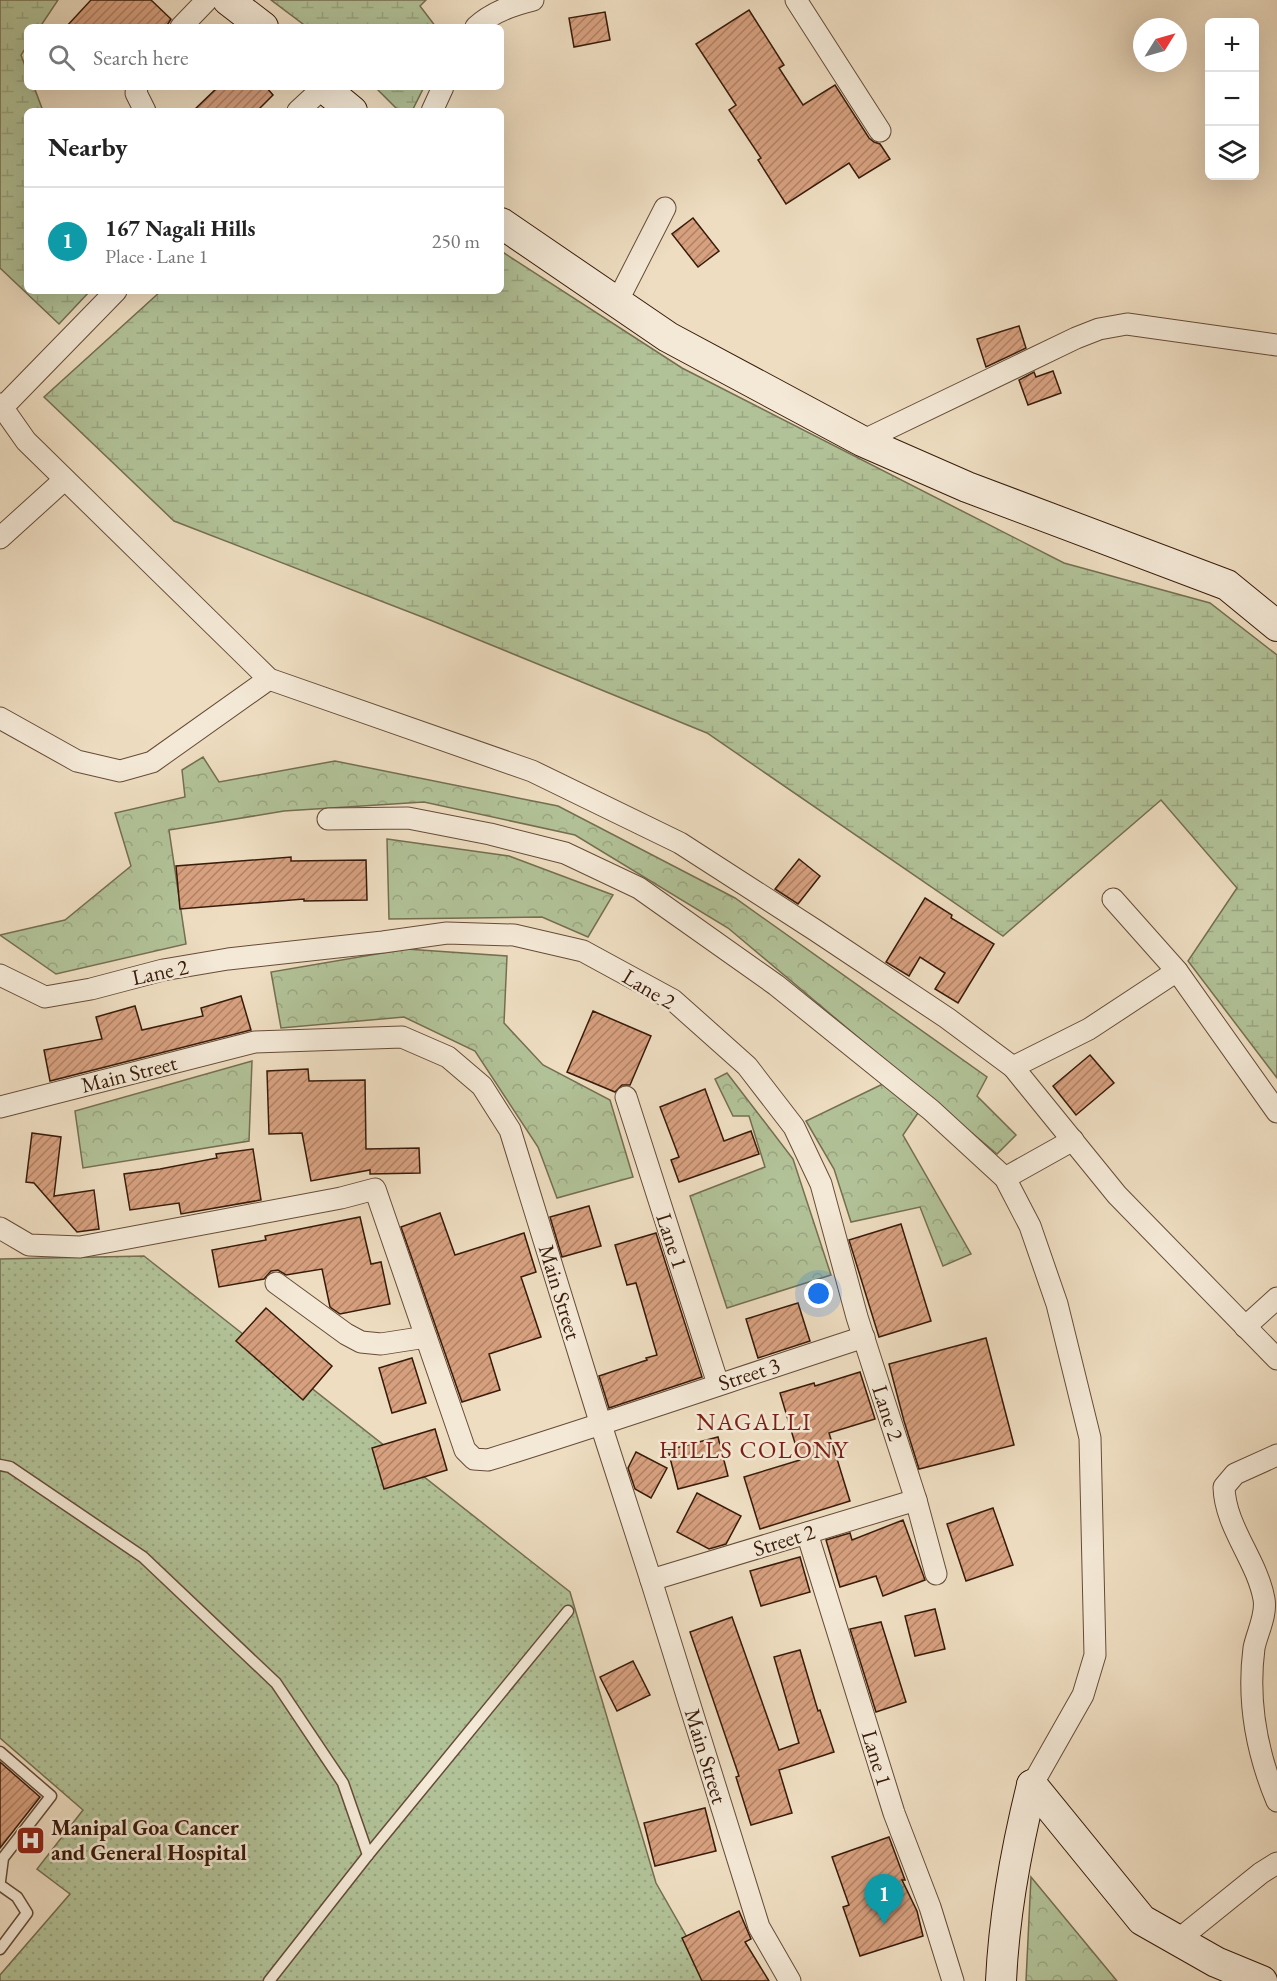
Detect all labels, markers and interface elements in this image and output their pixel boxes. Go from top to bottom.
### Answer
north arrow [1133,18,1187,72]
map controls [1205,18,1259,180]
button: + [1205,18,1259,72]
search box [24,24,504,90]
icon: search [45,41,78,74]
text: Search here [93,43,188,72]
button: − [1205,72,1259,126]
button: layers [1205,126,1259,180]
text: Nearby [48,130,128,164]
text: 167 Nagali Hills [105,214,255,243]
text: 1 [62,228,73,254]
text: 250 m [432,228,480,254]
text: Place · Lane 1 [105,243,208,269]
street label: Lane 2 [129,952,191,992]
street label: Lane 2 [617,962,681,1016]
street label: Main Street [78,1048,180,1100]
street label: Lane 1 [649,1210,695,1272]
street label: Main Street [532,1241,588,1343]
your location [804,1279,833,1308]
street label: Street 3 [714,1350,784,1398]
street label: Lane 2 [865,1382,911,1445]
district label: NAGALLI HILLS COLONY [659,1406,849,1465]
street label: Street 2 [749,1517,819,1563]
street label: Main Street [678,1705,734,1807]
street label: Lane 1 [855,1727,899,1789]
place label: Manipal Goa Cancer and General Hospital [51,1813,247,1867]
hospital icon: Manipal Goa Cancer and General Hospital [14,1824,46,1856]
pin: 1 [864,1874,904,1924]

